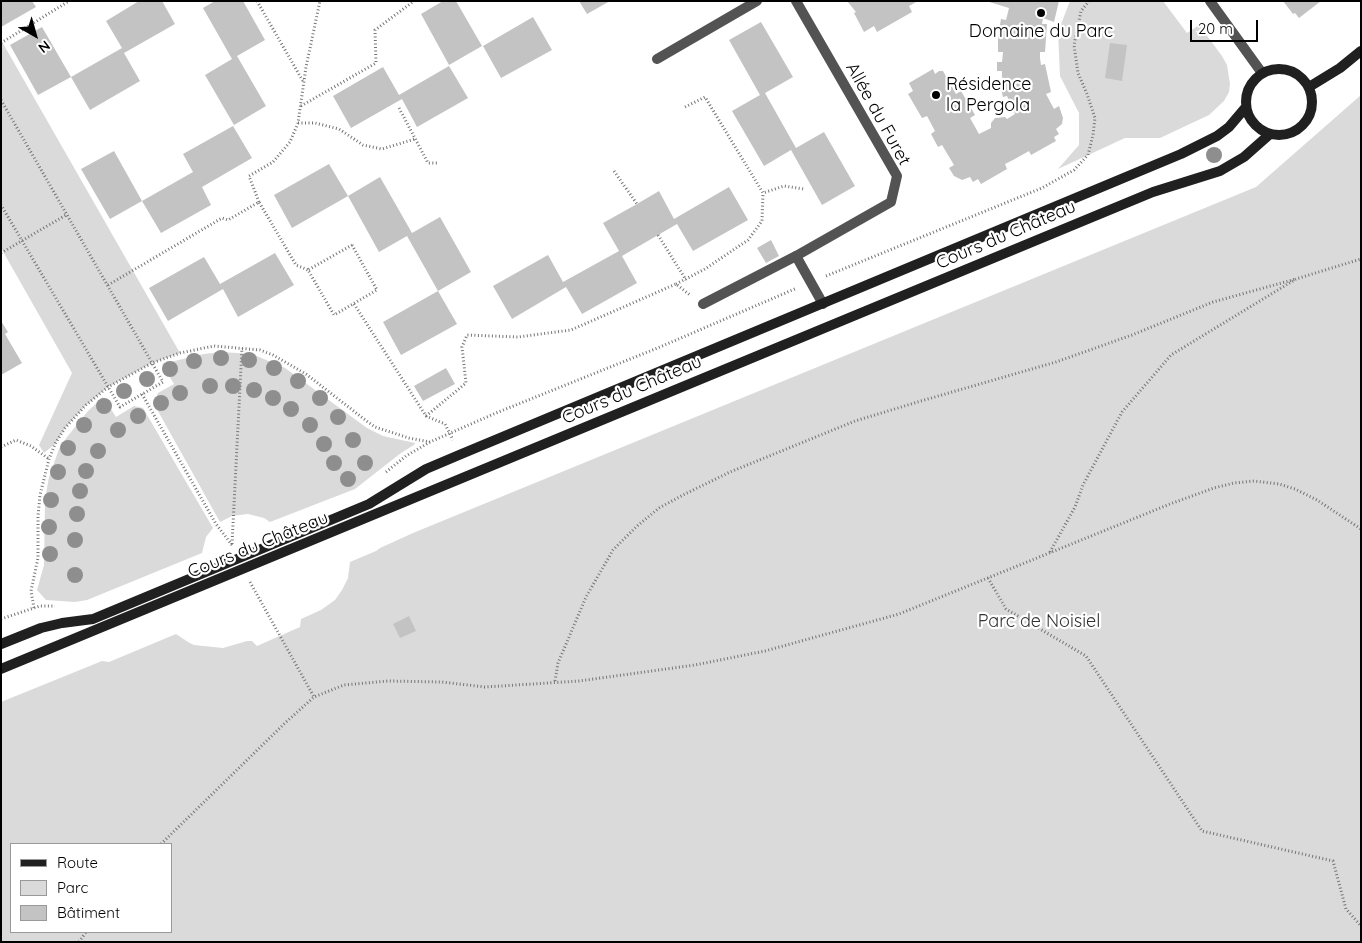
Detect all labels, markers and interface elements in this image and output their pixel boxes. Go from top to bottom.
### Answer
marker: Domaine du Parc [1035,7,1047,19]
north arrow [10,10,60,60]
scale bar [1192,10,1260,42]
text: 20 m [1198,19,1233,38]
place label: Domaine du Parc [969,21,1113,43]
text: N [35,37,54,57]
street label: Allée du Furet [841,59,915,169]
place label: Résidence la Pergola [946,74,1031,116]
marker: Résidence la Pergola [930,89,942,101]
street label: Cours du Château [933,196,1079,274]
street label: Cours du Château [559,351,705,429]
street label: Cours du Château [185,507,331,583]
park label: Parc de Noisiel [978,611,1100,633]
legend [10,843,172,933]
text: Route [57,853,98,872]
text: Parc [57,878,88,897]
text: Bâtiment [57,903,120,922]

